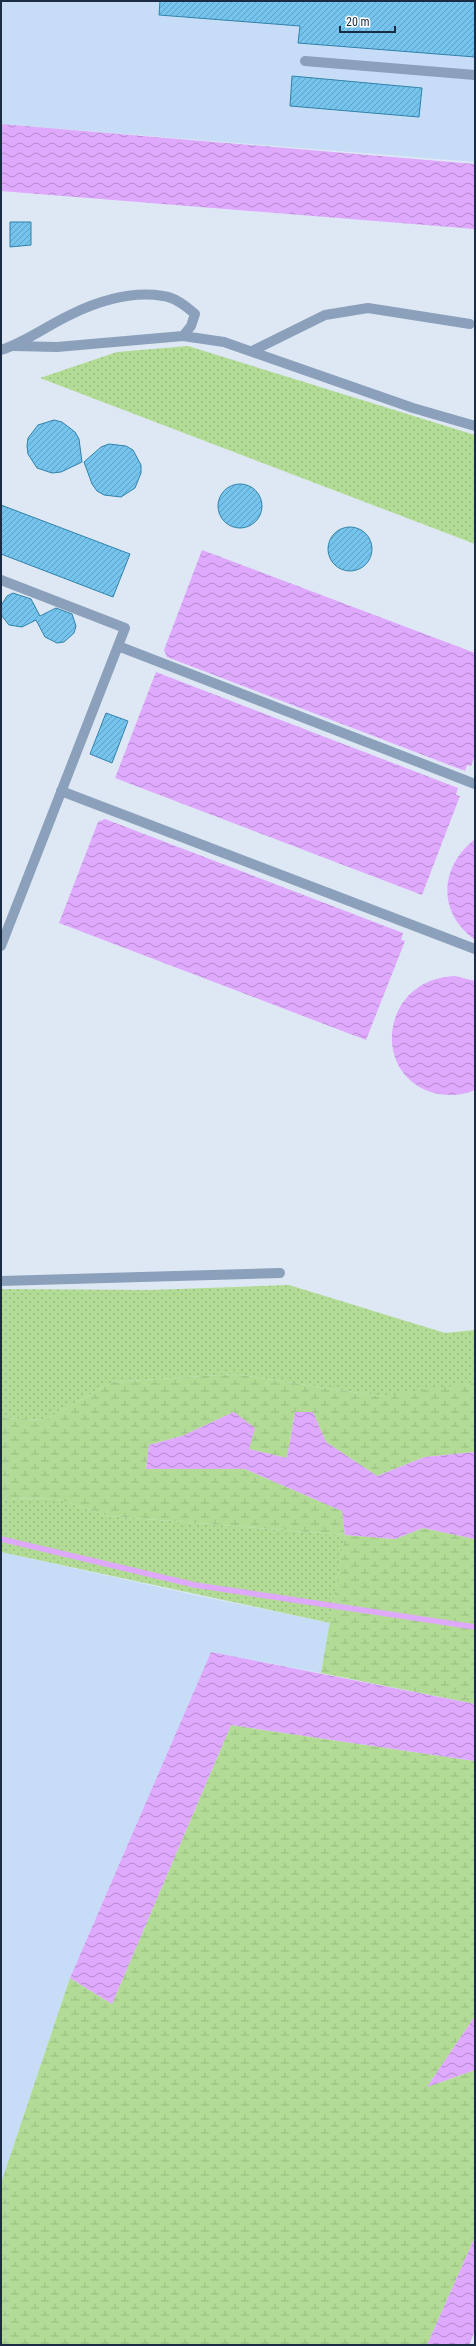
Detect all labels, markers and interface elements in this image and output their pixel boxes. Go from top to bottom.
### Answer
scale bar [340,8,395,34]
text: 20 m [346,15,370,29]

